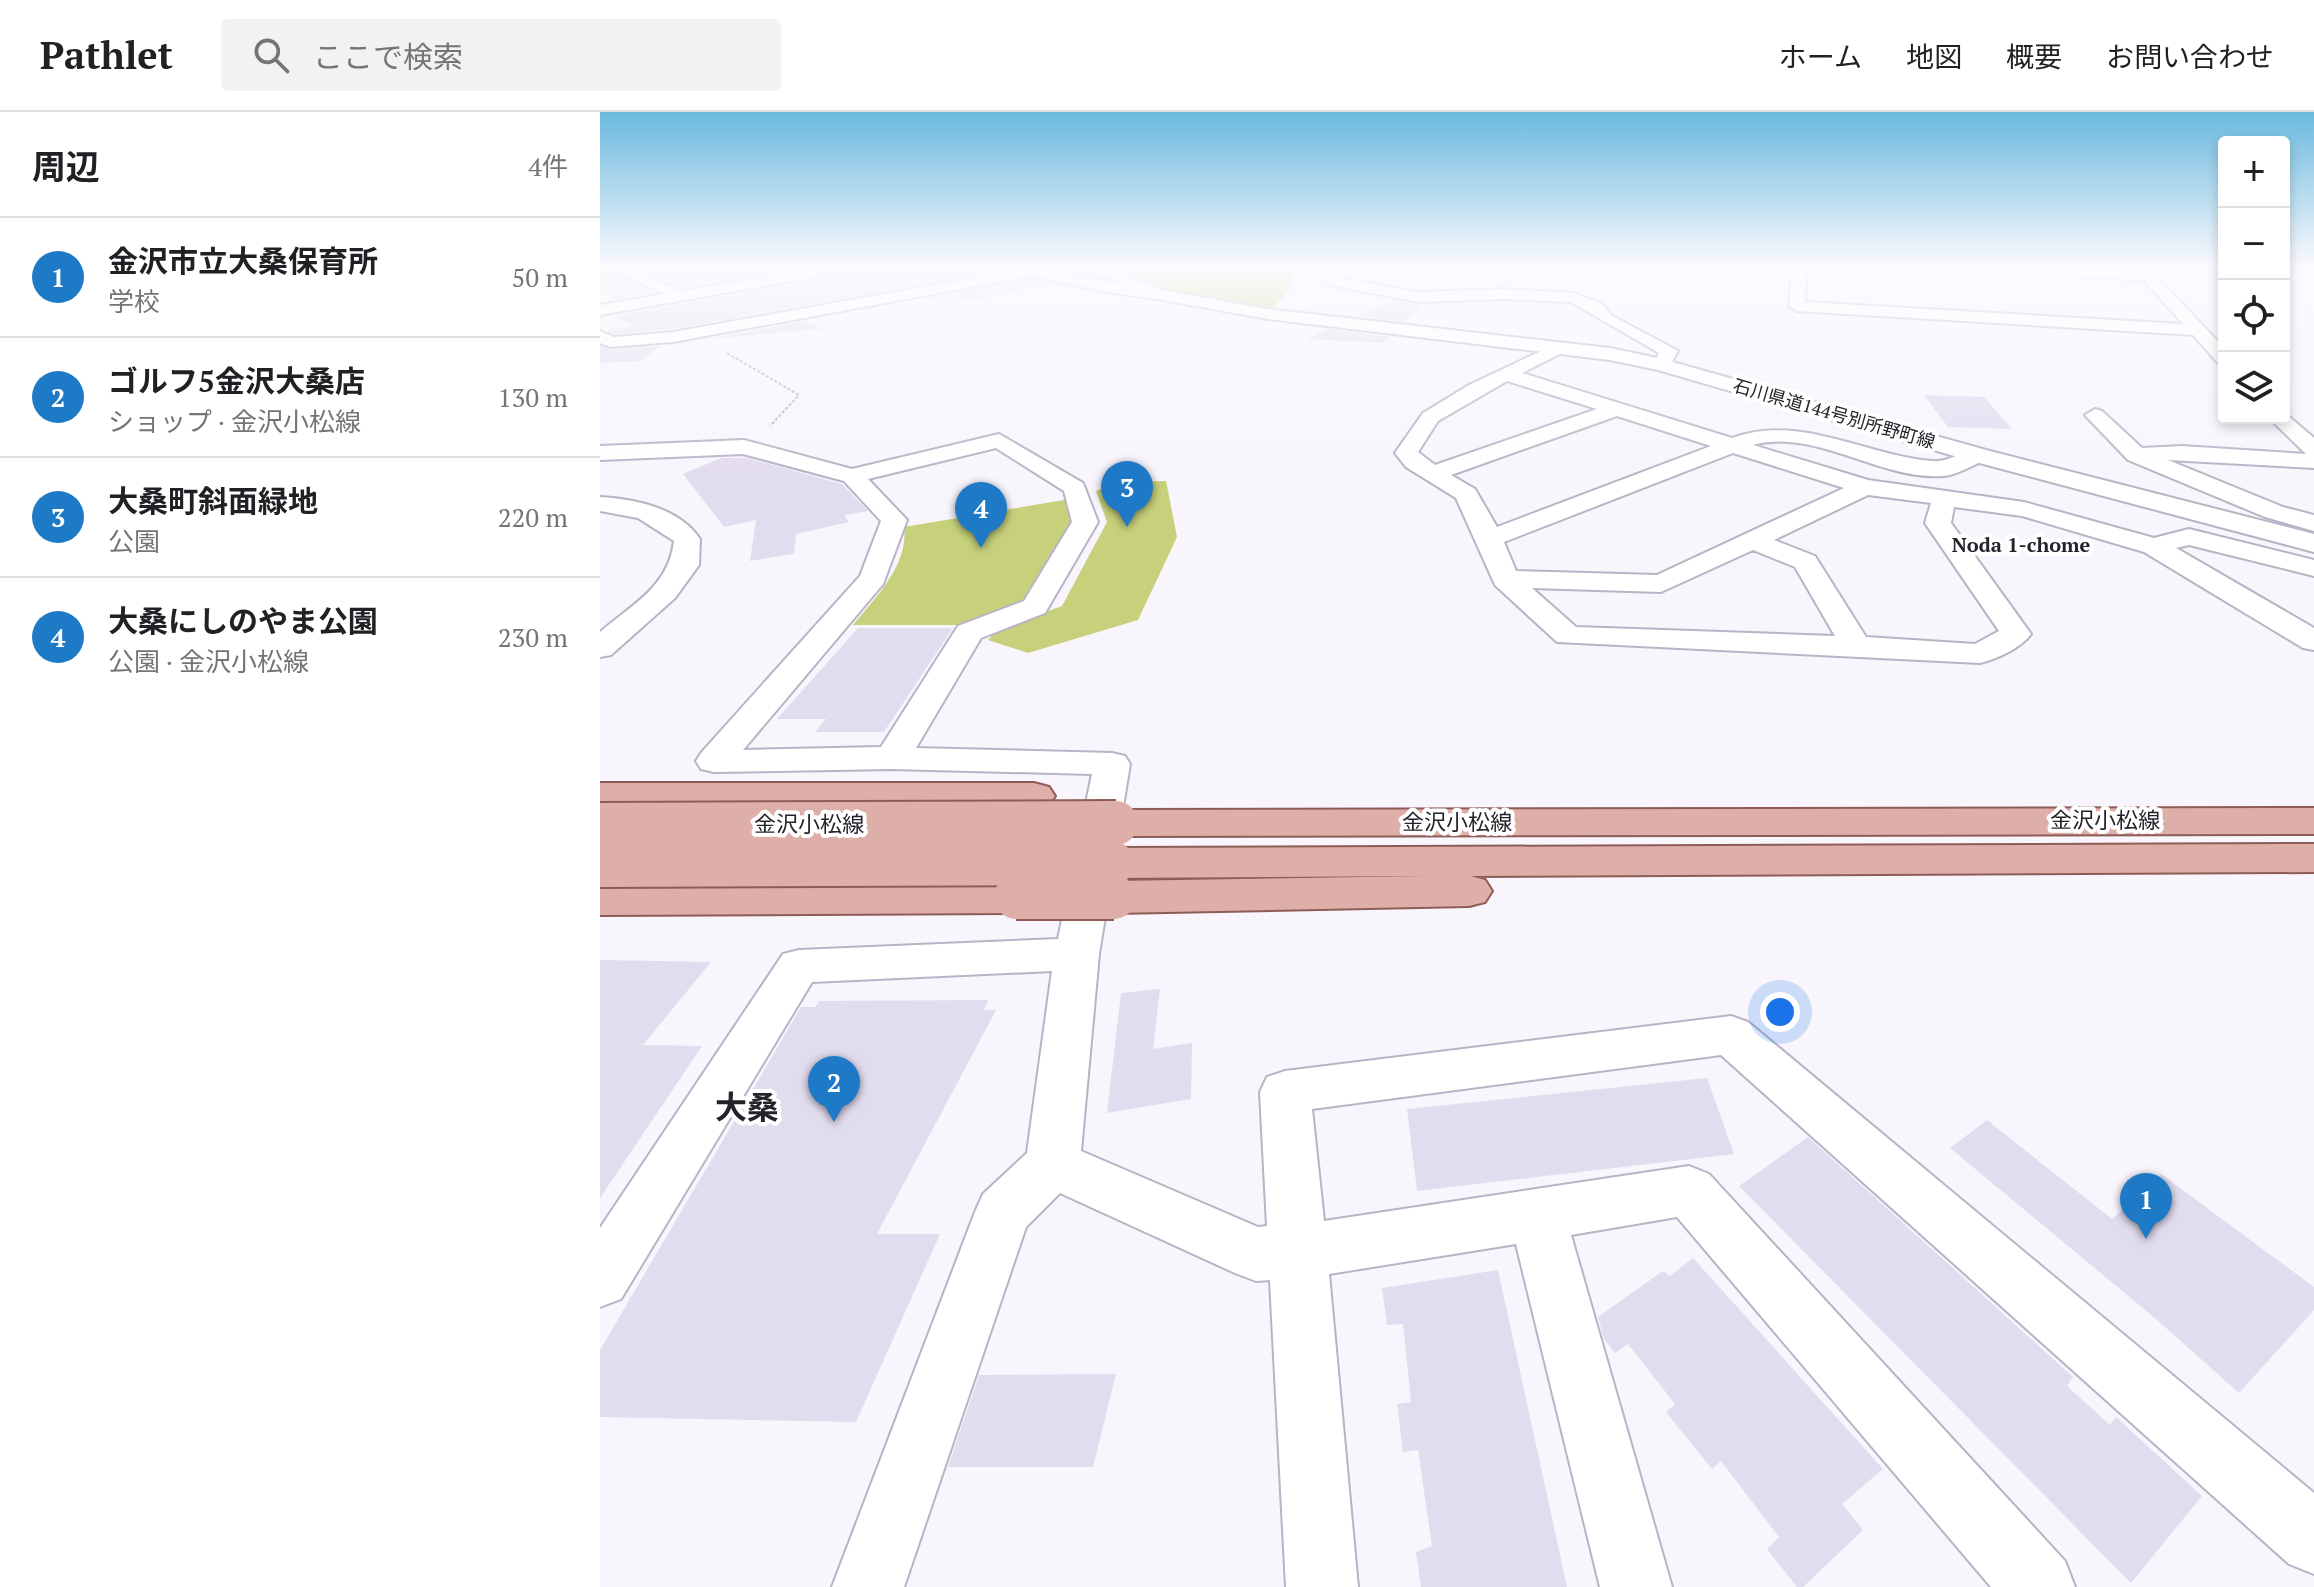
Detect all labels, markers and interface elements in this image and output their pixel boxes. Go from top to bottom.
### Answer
search box [221,19,781,91]
text: Pathlet [40,30,173,80]
icon: search [249,33,293,77]
text: ここで検索 [313,37,463,77]
text: ホーム [1779,38,1862,75]
text: 地図 [1906,38,1962,75]
text: 概要 [2006,38,2062,75]
text: お問い合わせ [2106,38,2274,75]
map controls [2218,136,2290,424]
button: + [2218,136,2290,208]
text: 周辺 [32,144,100,189]
text: 4件 [528,149,568,183]
button: − [2218,208,2290,280]
text: 金沢市立大桑保育所 [108,241,378,281]
text: 1 [51,260,65,294]
text: 50 m [512,260,568,294]
button: locate [2218,280,2290,352]
text: 学校 [108,284,160,318]
button: layers [2218,352,2290,424]
text: ゴルフ5金沢大桑店 [108,361,365,401]
street label: 石川県道144号別所野町線 [1731,373,1938,453]
text: 2 [51,380,65,414]
text: 130 m [498,380,568,414]
text: ショップ · 金沢小松線 [108,404,361,438]
pin: 3 [1101,461,1153,527]
text: 大桑町斜面緑地 [108,481,318,521]
pin: 4 [955,482,1007,548]
text: 3 [51,500,65,534]
text: 220 m [498,500,568,534]
text: 公園 [108,524,160,558]
district label: Noda 1-chome [1952,531,2091,558]
text: 大桑にしのやま公園 [108,601,378,641]
text: 4 [51,620,65,654]
text: 230 m [498,620,568,654]
text: 公園 · 金沢小松線 [108,644,309,678]
street label: 金沢小松線 [2050,805,2160,834]
street label: 金沢小松線 [1402,807,1512,836]
street label: 金沢小松線 [754,809,864,838]
your location [1760,992,1800,1032]
pin: 2 [808,1056,860,1122]
district label: 大桑 [715,1086,779,1128]
pin: 1 [2120,1173,2172,1239]

